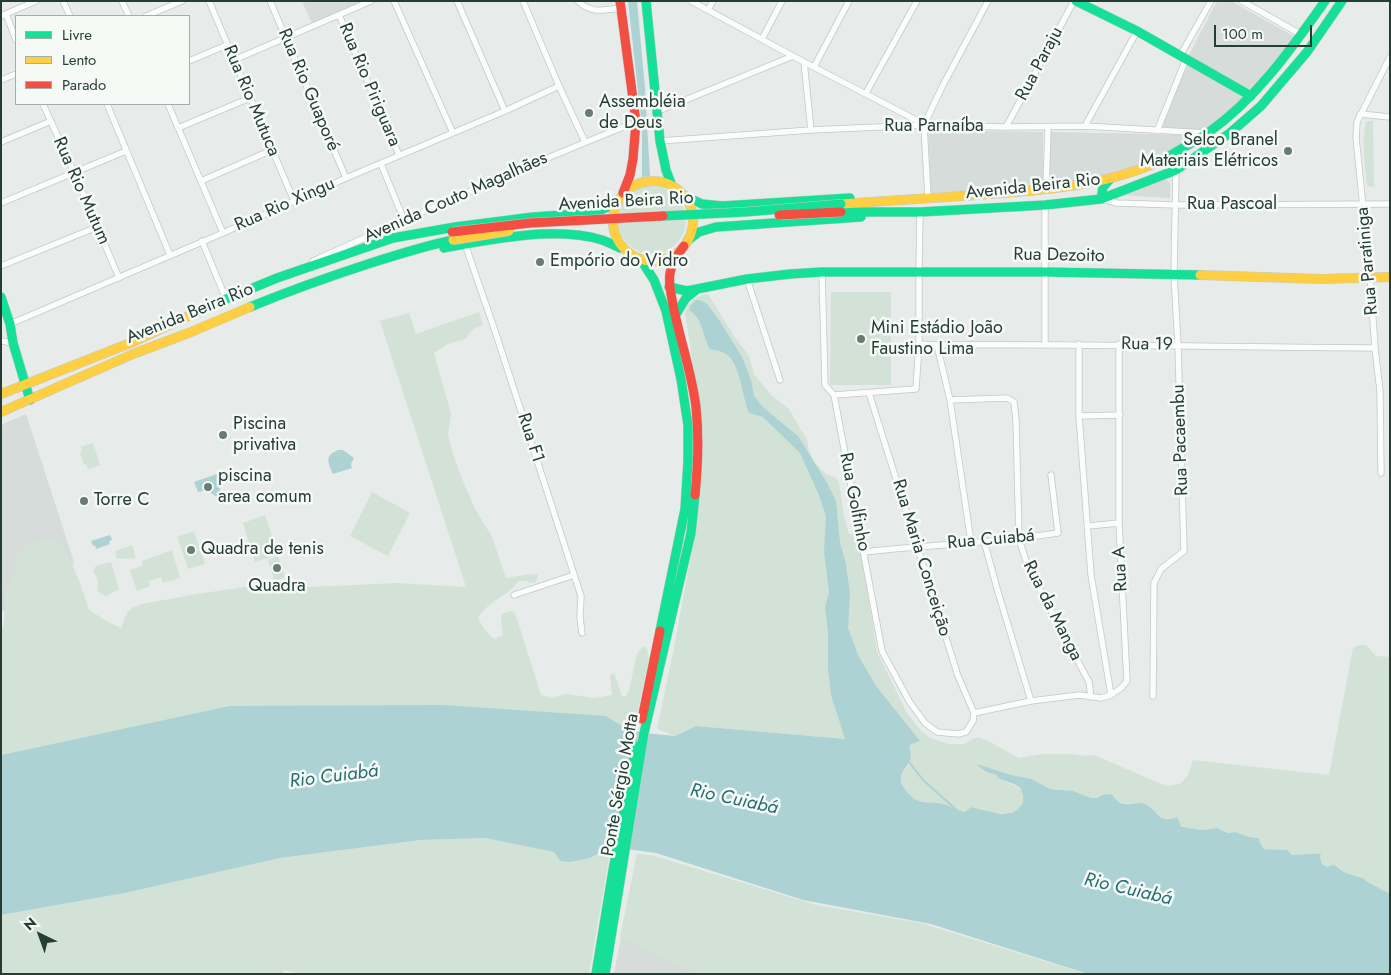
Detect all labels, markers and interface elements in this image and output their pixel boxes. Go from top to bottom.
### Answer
legend [15,15,190,105]
scale bar [1216,15,1314,47]
street label: Rua Rio Piriguara [333,20,405,150]
street label: Rua Paraju [1012,23,1068,105]
text: 100 m [1222,23,1263,45]
text: Livre [62,24,92,46]
street label: Rua Rio Guaporé [272,26,344,154]
street label: Rua Rio Mutuca [218,42,284,160]
text: Lento [62,49,96,71]
text: Parado [62,74,106,96]
place label: Assembléia de Deus [599,92,686,134]
marker: Assembléia de Deus [583,107,595,119]
street label: Rua Parnaíba [884,116,984,138]
place label: Selco Branel Materiais Elétricos [1140,130,1278,172]
street label: Rua Rio Mutum [48,134,114,248]
marker: Selco Branel Materiais Elétricos [1282,145,1294,157]
street label: Avenida Couto Magalhães [361,148,551,248]
street label: Avenida Beira Rio [965,169,1101,205]
street label: Rua Rio Xingu [232,173,338,237]
street label: Avenida Beira Rio [558,188,694,216]
street label: Rua Pascoal [1187,194,1277,216]
street label: Rua Paratiniga [1353,206,1383,316]
street label: Rua Dezoito [1013,244,1105,268]
place label: Empório do Vidro [550,251,688,273]
marker: Empório do Vidro [534,256,546,268]
street label: Avenida Beira Rio [123,279,257,349]
place label: Mini Estádio João Faustino Lima [871,318,1003,360]
marker: Mini Estádio João Faustino Lima [855,333,867,345]
street label: Rua 19 [1121,334,1173,356]
street label: Rua Pacaembu [1168,384,1194,496]
street label: Rua F1 [512,411,548,465]
place label: Piscina privativa [233,414,296,456]
marker: Piscina privativa [217,429,229,441]
street label: Rua Golfinho [834,451,874,553]
place label: piscina area comum [218,466,312,508]
street label: Rua Maria Conceição [887,477,955,639]
marker: piscina area comum [202,481,214,493]
place label: Torre C [94,490,149,512]
marker: Torre C [78,495,90,507]
street label: Rua Cuiabá [946,525,1036,555]
place label: Quadra de tenis [201,539,324,561]
marker: Quadra de tenis [185,544,197,556]
street label: Rua A [1109,546,1133,592]
street label: Rua da Manga [1018,557,1086,665]
marker: Quadra [271,562,283,574]
place label: Quadra [248,576,306,598]
street label: Ponte Sérgio Motta [598,712,644,858]
water label: Rio Cuiabá [288,760,380,794]
water label: Rio Cuiabá [688,780,780,820]
water label: Rio Cuiabá [1082,869,1174,911]
north arrow [15,910,65,960]
text: N [19,913,41,935]

